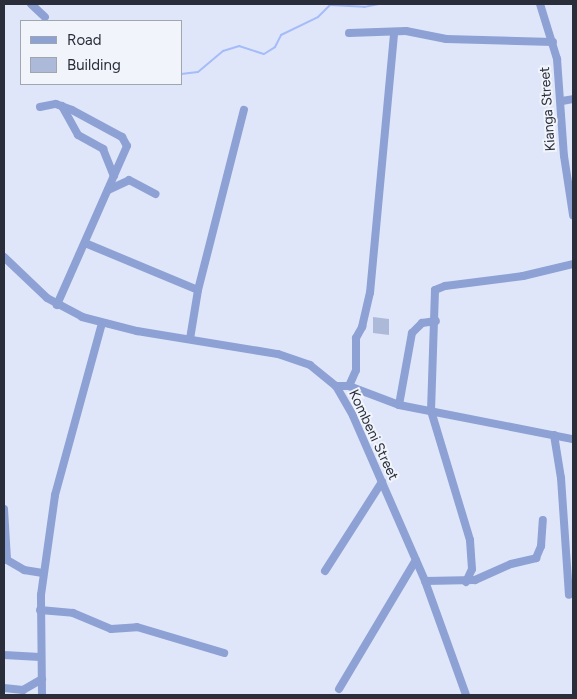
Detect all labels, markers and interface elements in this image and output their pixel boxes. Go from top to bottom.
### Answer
legend [20,20,182,85]
text: Road [67,31,102,49]
text: Building [67,56,121,74]
street label: Kianga Street [537,66,559,152]
street label: Kombeni Street [345,387,401,483]

